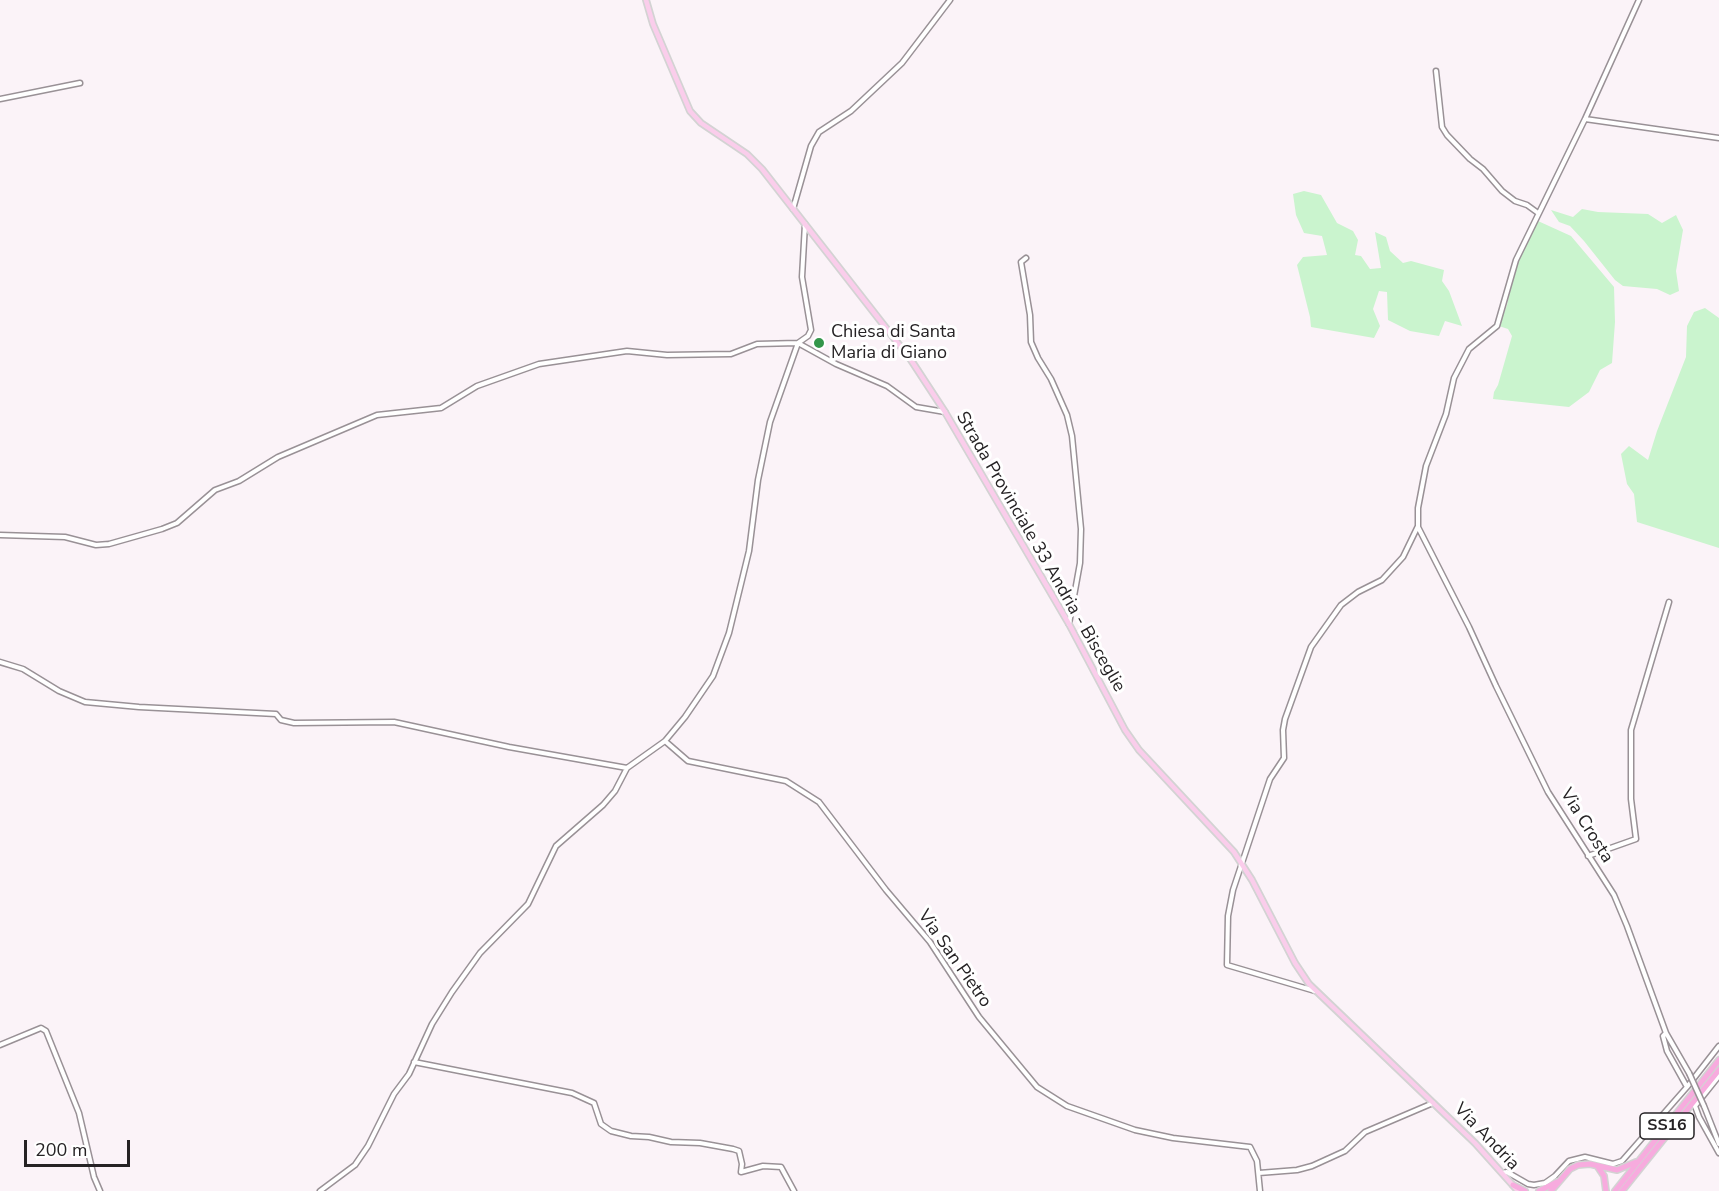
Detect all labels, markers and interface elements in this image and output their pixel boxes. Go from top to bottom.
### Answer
place label: Chiesa di Santa Maria di Giano [831,322,956,364]
marker: Chiesa di Santa Maria di Giano [812,336,826,350]
street label: Strada Provinciale 33 Andria - Bisceglie [951,408,1129,696]
street label: Via Crosta [1555,785,1617,867]
street label: Via San Pietro [912,906,996,1012]
street label: Via Andria [1449,1099,1523,1175]
road number: SS16 [1640,1113,1694,1139]
scale bar [27,1128,134,1166]
text: 200 m [35,1138,87,1162]

